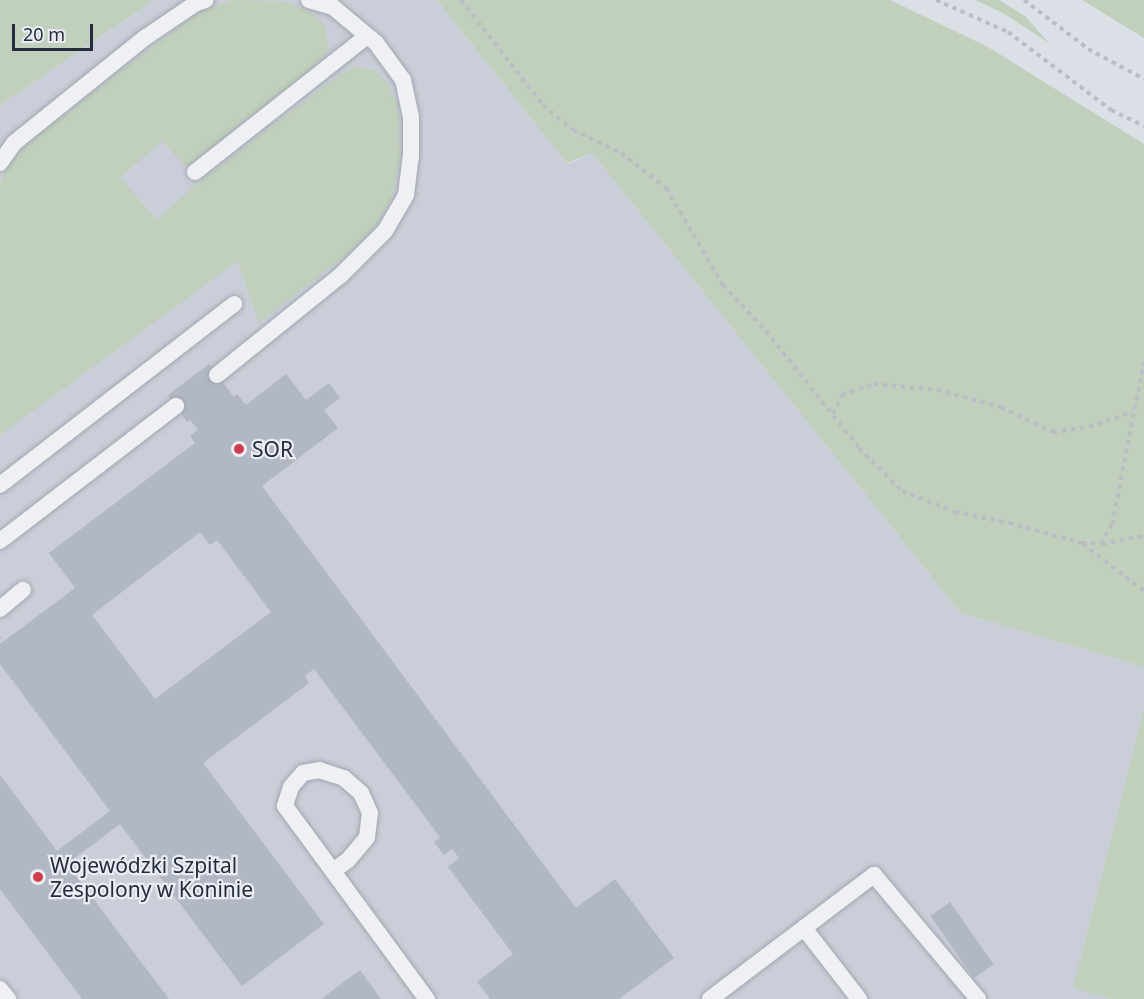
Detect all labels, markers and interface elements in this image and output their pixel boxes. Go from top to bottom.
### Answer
scale bar [15,12,96,50]
text: 20 m [23,22,65,46]
place label: SOR [252,436,293,462]
marker: SOR [230,440,248,458]
place label: Wojewódzki Szpital Zespolony w Koninie [50,852,253,902]
marker: Wojewódzki Szpital Zespolony w Koninie [31,870,45,884]

